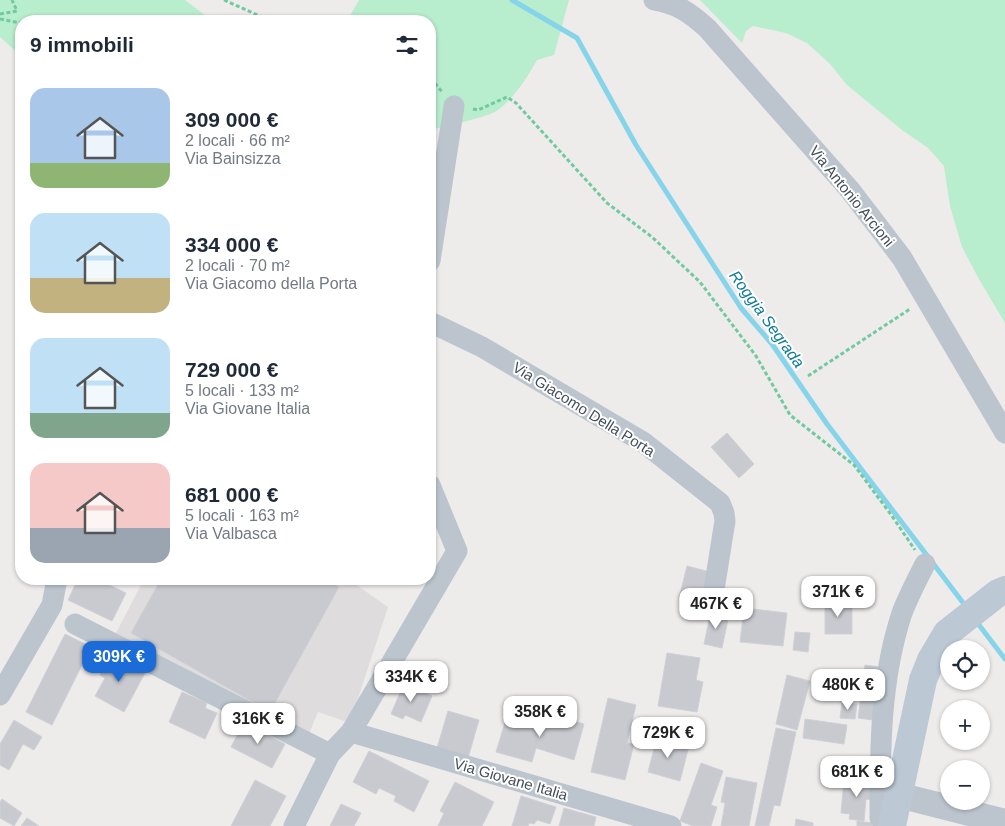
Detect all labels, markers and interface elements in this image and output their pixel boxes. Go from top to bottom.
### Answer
icon: filters [393,31,421,59]
text: 9 immobili [30,33,134,56]
icon: home [70,108,130,168]
text: 309 000 € [185,108,278,131]
text: 2 locali · 66 m² [185,132,290,149]
street label: Via Antonio Arcioni [806,142,898,250]
text: Via Bainsizza [185,150,281,167]
icon: home [70,233,130,293]
text: 334 000 € [185,233,278,256]
text: 2 locali · 70 m² [185,257,290,274]
water label: Roggia Segrada [726,267,808,371]
text: Via Giacomo della Porta [185,275,357,292]
icon: home [70,358,130,418]
text: 729 000 € [185,358,278,381]
street label: Via Giacomo Della Porta [510,358,659,460]
text: 5 locali · 133 m² [185,382,299,399]
text: Via Giovane Italia [185,400,310,417]
icon: home [70,483,130,543]
text: 681 000 € [185,483,278,506]
text: 5 locali · 163 m² [185,507,299,524]
text: Via Valbasca [185,525,277,542]
pin: 371K € [797,576,879,618]
text: 371K € [812,583,864,600]
pin: 467K € [675,588,757,630]
text: 467K € [690,595,742,612]
pin: 309K € [78,640,160,683]
map controls [940,640,990,810]
button: locate [940,640,990,690]
text: 309K € [93,648,145,665]
pin: 334K € [370,660,452,703]
text: 334K € [385,668,437,685]
pin: 480K € [807,668,889,711]
text: 480K € [822,676,874,693]
pin: 358K € [499,696,581,738]
button: + [940,700,990,750]
pin: 316K € [217,702,299,745]
text: 358K € [514,703,566,720]
text: 316K € [232,710,284,727]
pin: 729K € [627,716,709,759]
text: 729K € [642,724,694,741]
street label: Via Giovane Italia [452,755,570,804]
pin: 681K € [816,756,898,798]
button: − [940,760,990,810]
text: 681K € [831,763,883,780]

